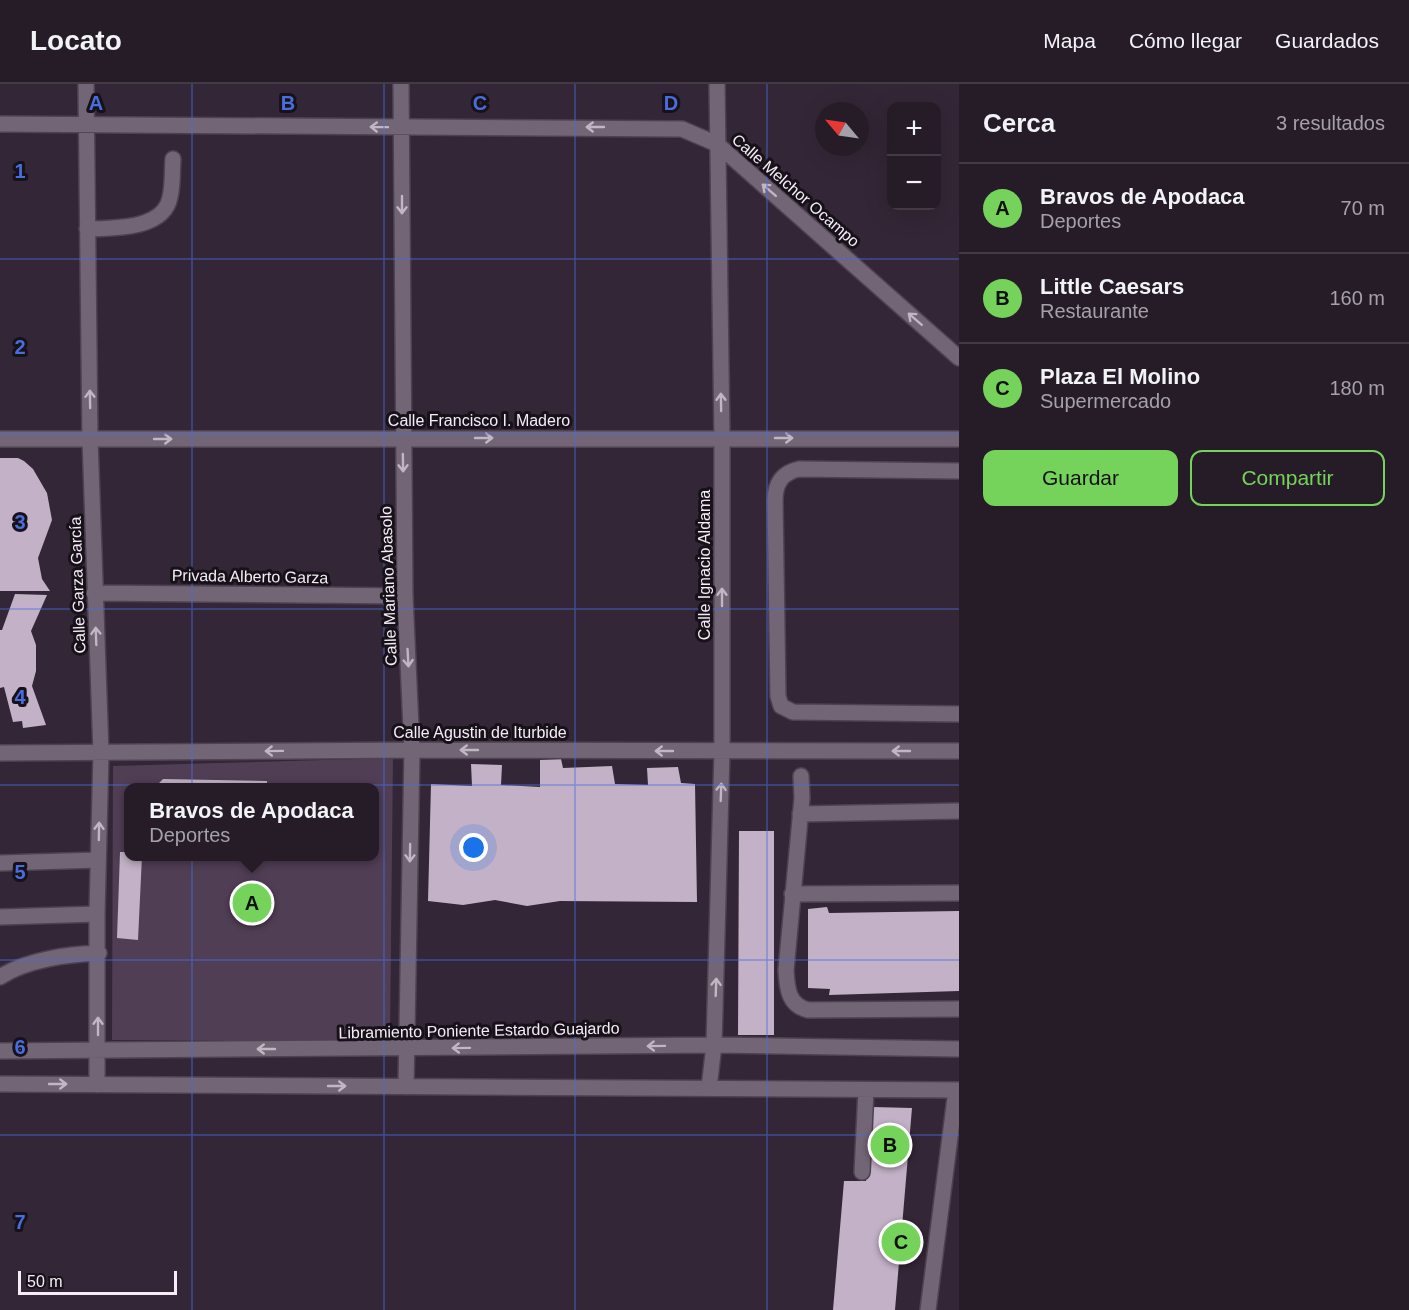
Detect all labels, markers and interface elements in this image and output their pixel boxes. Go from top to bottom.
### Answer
text: Locato [30,25,122,56]
text: Mapa [1043,29,1096,52]
text: Cómo llegar [1129,29,1242,52]
text: Guardados [1275,29,1379,52]
text: A [89,92,103,114]
text: B [281,92,295,114]
text: C [473,92,487,114]
text: D [664,92,678,114]
north arrow [815,102,869,156]
map controls [887,102,941,210]
button: + [887,102,941,156]
text: Cerca [983,108,1055,138]
text: 3 resultados [1276,112,1385,134]
one-way arrow [369,121,389,133]
one-way arrow [585,121,605,133]
street label: Calle Melchor Ocampo [729,131,863,250]
button: − [887,156,941,210]
text: 1 [14,160,26,182]
one-way arrow [762,183,777,197]
text: Bravos de Apodaca [1040,184,1245,209]
one-way arrow [396,195,408,215]
text: A [995,197,1010,219]
text: 70 m [1341,197,1385,219]
text: Deportes [1040,210,1121,232]
text: Little Caesars [1040,274,1184,299]
text: B [995,287,1010,309]
text: 160 m [1329,287,1385,309]
text: Restaurante [1040,300,1149,322]
one-way arrow [908,312,923,326]
text: 2 [14,336,26,358]
text: Plaza El Molino [1040,364,1200,389]
text: C [995,377,1010,399]
text: 180 m [1329,377,1385,399]
one-way arrow [84,390,95,410]
text: Supermercado [1040,390,1171,412]
one-way arrow [715,392,727,412]
street label: Calle Francisco I. Madero [388,412,570,429]
one-way arrow [474,432,494,444]
one-way arrow [774,432,794,444]
one-way arrow [153,433,173,445]
button: Guardar [983,450,1178,506]
button: Compartir [1190,450,1385,506]
one-way arrow [398,453,409,473]
street label: Calle Ignacio Aldama [696,490,713,640]
street label: Calle Mariano Abasolo [377,506,400,666]
text: 3 [14,511,26,533]
street label: Calle Garza García [67,516,88,654]
street label: Privada Alberto Garza [172,567,328,586]
one-way arrow [716,587,728,607]
one-way arrow [90,627,102,647]
one-way arrow [402,648,413,668]
text: 4 [14,686,26,708]
street label: Calle Agustin de Iturbide [393,724,567,741]
one-way arrow [459,744,479,756]
one-way arrow [264,745,284,757]
one-way arrow [654,745,674,757]
one-way arrow [891,745,911,757]
one-way arrow [715,782,727,802]
popup [124,783,379,861]
text: Bravos de Apodaca [149,798,354,823]
one-way arrow [93,822,105,842]
text: Deportes [149,824,230,846]
your location [459,833,488,862]
one-way arrow [405,843,416,863]
text: 5 [14,861,26,883]
pin: A [232,880,272,926]
one-way arrow [710,977,722,997]
one-way arrow [92,1017,104,1037]
street label: Libramiento Poniente Estardo Guajardo [338,1020,620,1041]
text: 6 [14,1036,26,1058]
one-way arrow [646,1040,666,1052]
one-way arrow [451,1042,471,1054]
one-way arrow [256,1043,276,1055]
one-way arrow [48,1078,68,1090]
one-way arrow [327,1080,347,1092]
pin: B [870,1122,910,1168]
text: 7 [14,1211,26,1233]
pin: C [882,1220,920,1264]
scale bar [18,1268,177,1296]
text: 50 m [27,1273,63,1290]

